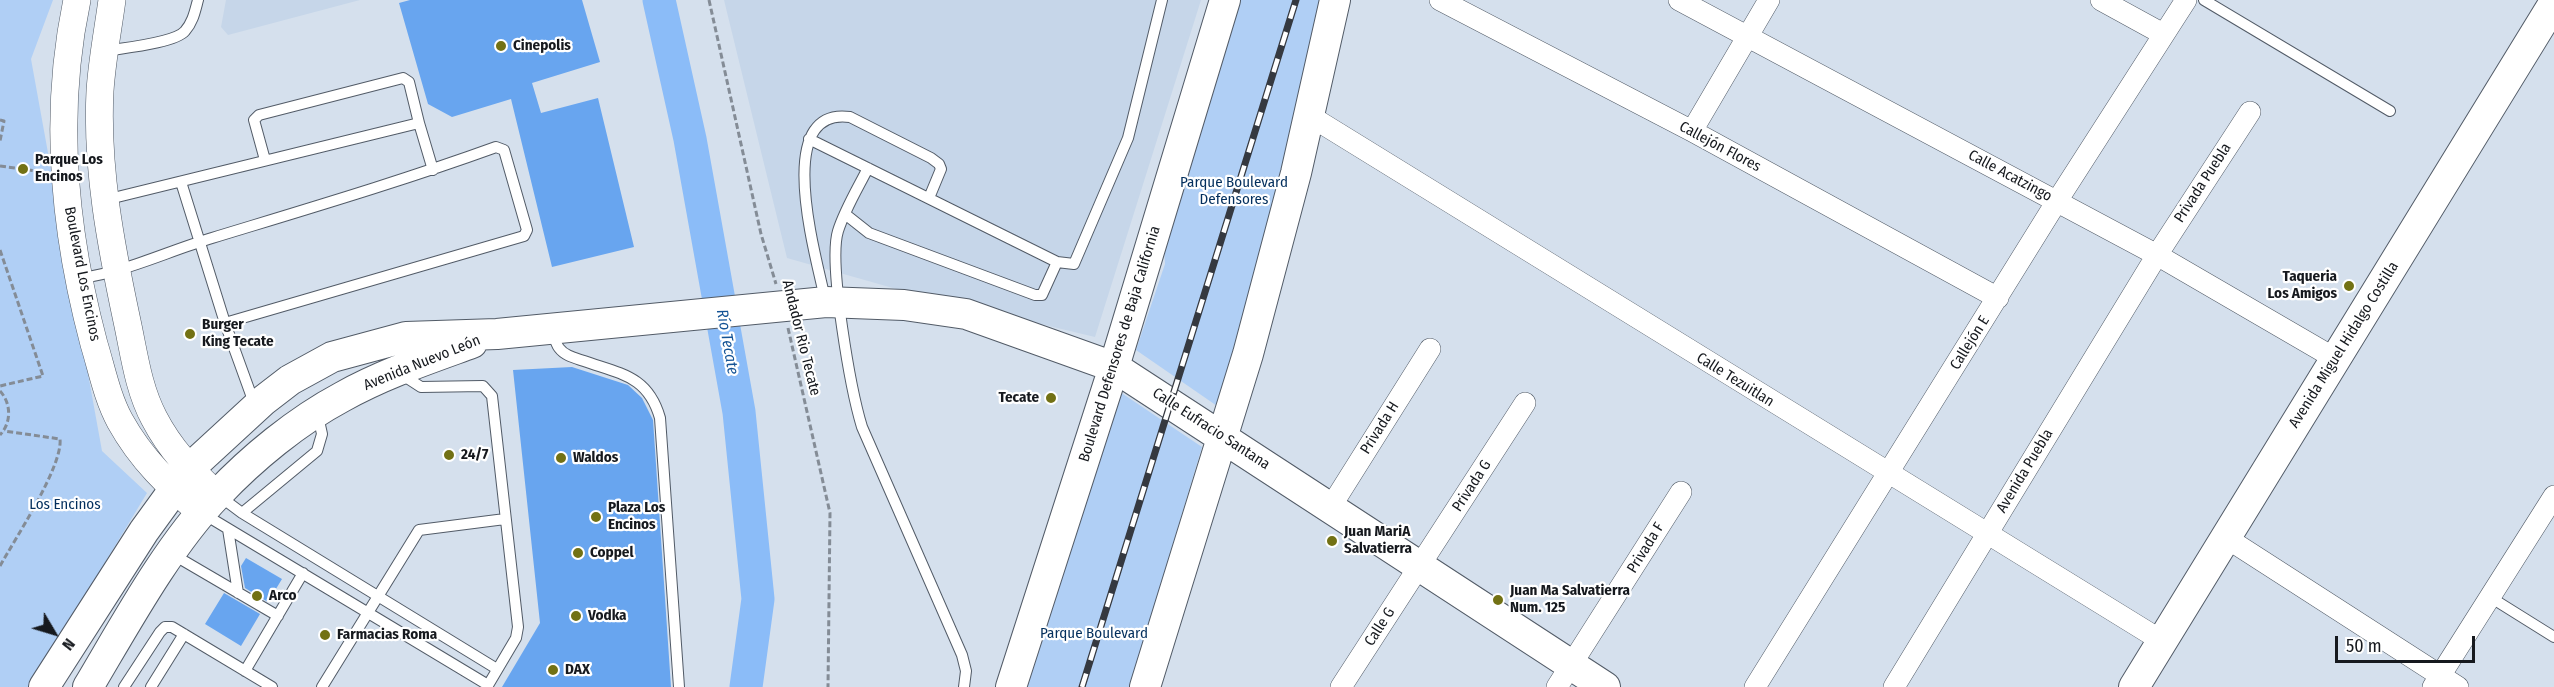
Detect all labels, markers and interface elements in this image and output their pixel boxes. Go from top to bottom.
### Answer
place label: Cinepolis [513,37,571,55]
marker: Cinepolis [494,39,508,53]
street label: Callejón Flores [1676,118,1764,176]
street label: Privada Puebla [2171,140,2235,226]
street label: Calle Acatzingo [1965,146,2055,206]
place label: Parque Los Encinos [35,151,103,186]
marker: Parque Los Encinos [16,162,30,176]
park label: Parque Boulevard Defensores [1180,174,1288,209]
street label: Boulevard Los Encinos [60,205,104,343]
street label: Boulevard Defensores de Baja California [1075,224,1165,464]
street label: Avenida Miguel Hidalgo Costilla [2285,259,2403,431]
place label: Taqueria Los Amigos [2267,268,2337,303]
street label: Andador Rio Tecate [778,278,824,398]
marker: Taqueria Los Amigos [2342,279,2356,293]
water label: Río Tecate [712,308,742,376]
street label: Callejón E [1946,313,1994,373]
place label: Burger King Tecate [202,316,274,351]
marker: Burger King Tecate [183,327,197,341]
street label: Avenida Nuevo León [361,331,483,395]
street label: Calle Tezuitlan [1693,349,1777,411]
street label: Calle Eufracio Santana [1149,384,1273,474]
place label: Tecate [998,389,1039,407]
marker: Tecate [1044,391,1058,405]
street label: Privada H [1357,398,1403,458]
street label: Avenida Puebla [1993,426,2057,516]
place label: 24/7 [461,446,488,464]
marker: 24/7 [442,448,456,462]
place label: Waldos [573,449,618,467]
marker: Waldos [554,451,568,465]
street label: Privada G [1449,457,1495,515]
park label: Los Encinos [29,496,101,514]
place label: Plaza Los Encinos [608,499,665,534]
marker: Plaza Los Encinos [589,510,603,524]
street label: Privada F [1624,520,1668,576]
place label: Juan MariA Salvatierra [1344,523,1412,558]
marker: Juan MariA Salvatierra [1325,534,1339,548]
place label: Coppel [590,544,634,562]
marker: Coppel [571,546,585,560]
place label: Juan Ma Salvatierra Num. 125 [1510,582,1630,617]
place label: Arco [269,587,296,605]
marker: Arco [250,589,264,603]
marker: Juan Ma Salvatierra Num. 125 [1491,593,1505,607]
north arrow [24,603,84,663]
street label: Calle G [1361,604,1399,650]
place label: Vodka [588,607,627,625]
marker: Vodka [569,609,583,623]
scale bar [2338,624,2478,662]
park label: Parque Boulevard [1040,625,1148,643]
place label: Farmacias Roma [337,626,437,644]
marker: Farmacias Roma [318,628,332,642]
text: N [58,635,79,654]
text: 50 m [2346,635,2382,657]
place label: DAX [565,661,590,679]
marker: DAX [546,663,560,677]

